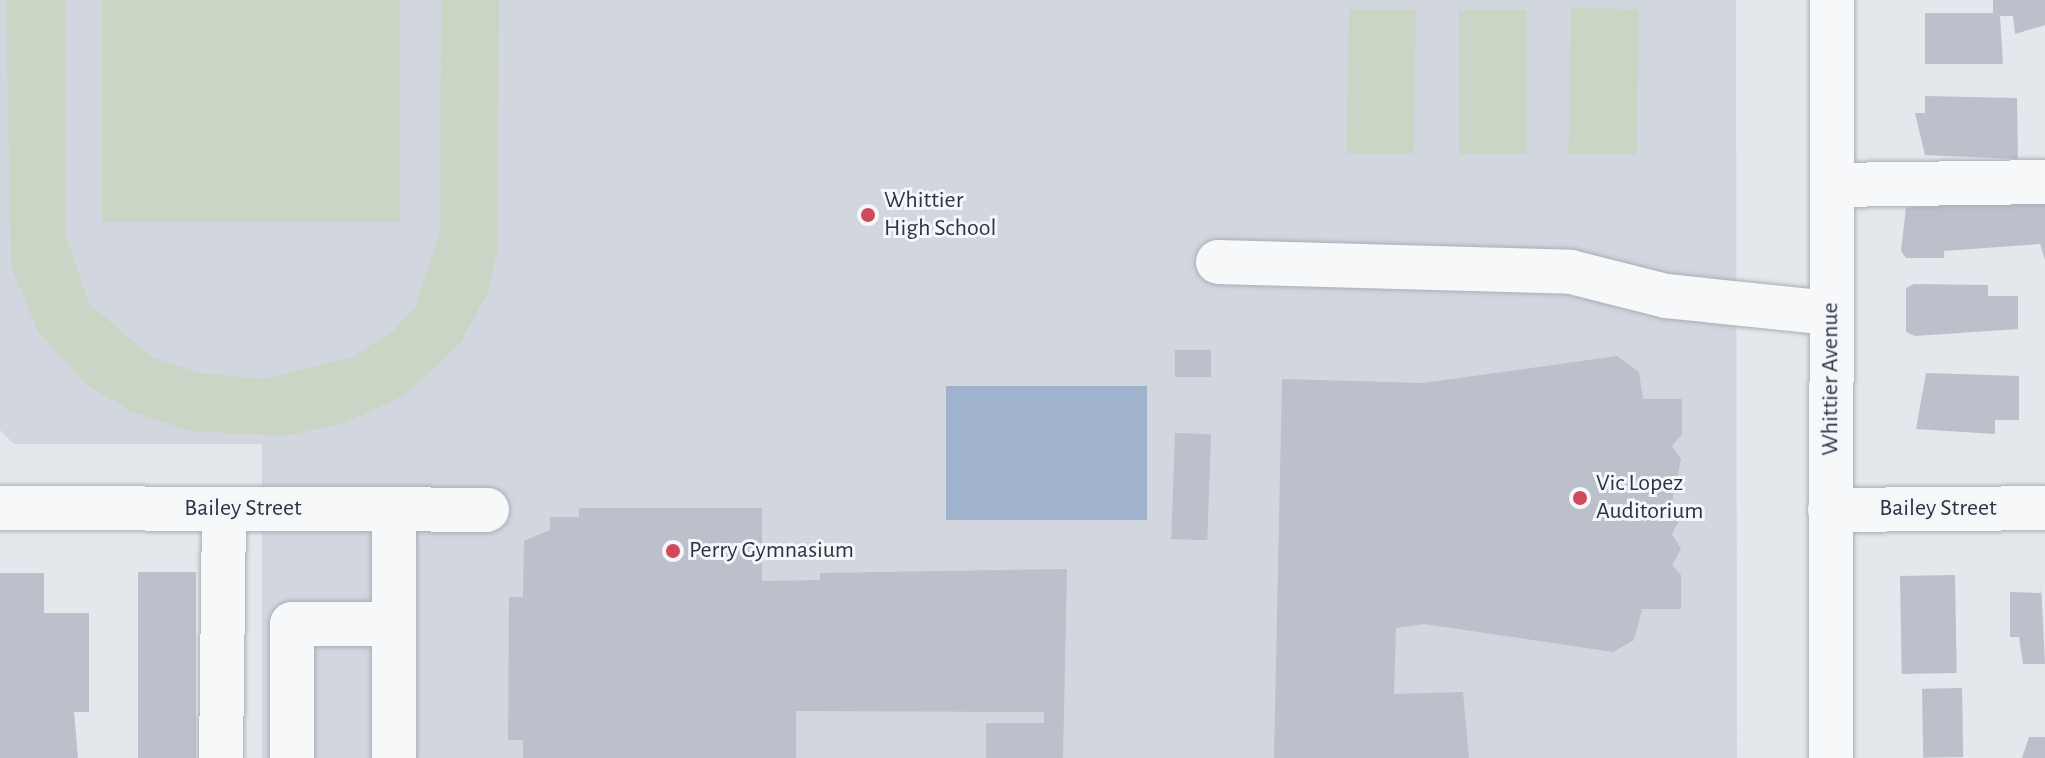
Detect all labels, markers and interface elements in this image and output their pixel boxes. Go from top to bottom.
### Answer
place label: Whittier High School [884,187,996,243]
marker: Whittier High School [859,206,877,224]
street label: Whittier Avenue [1817,302,1845,456]
place label: Vic Lopez Auditorium [1596,470,1703,526]
marker: Vic Lopez Auditorium [1571,489,1589,507]
street label: Bailey Street [184,495,302,523]
street label: Bailey Street [1879,495,1997,523]
place label: Perry Gymnasium [689,537,854,565]
marker: Perry Gymnasium [664,542,682,560]

